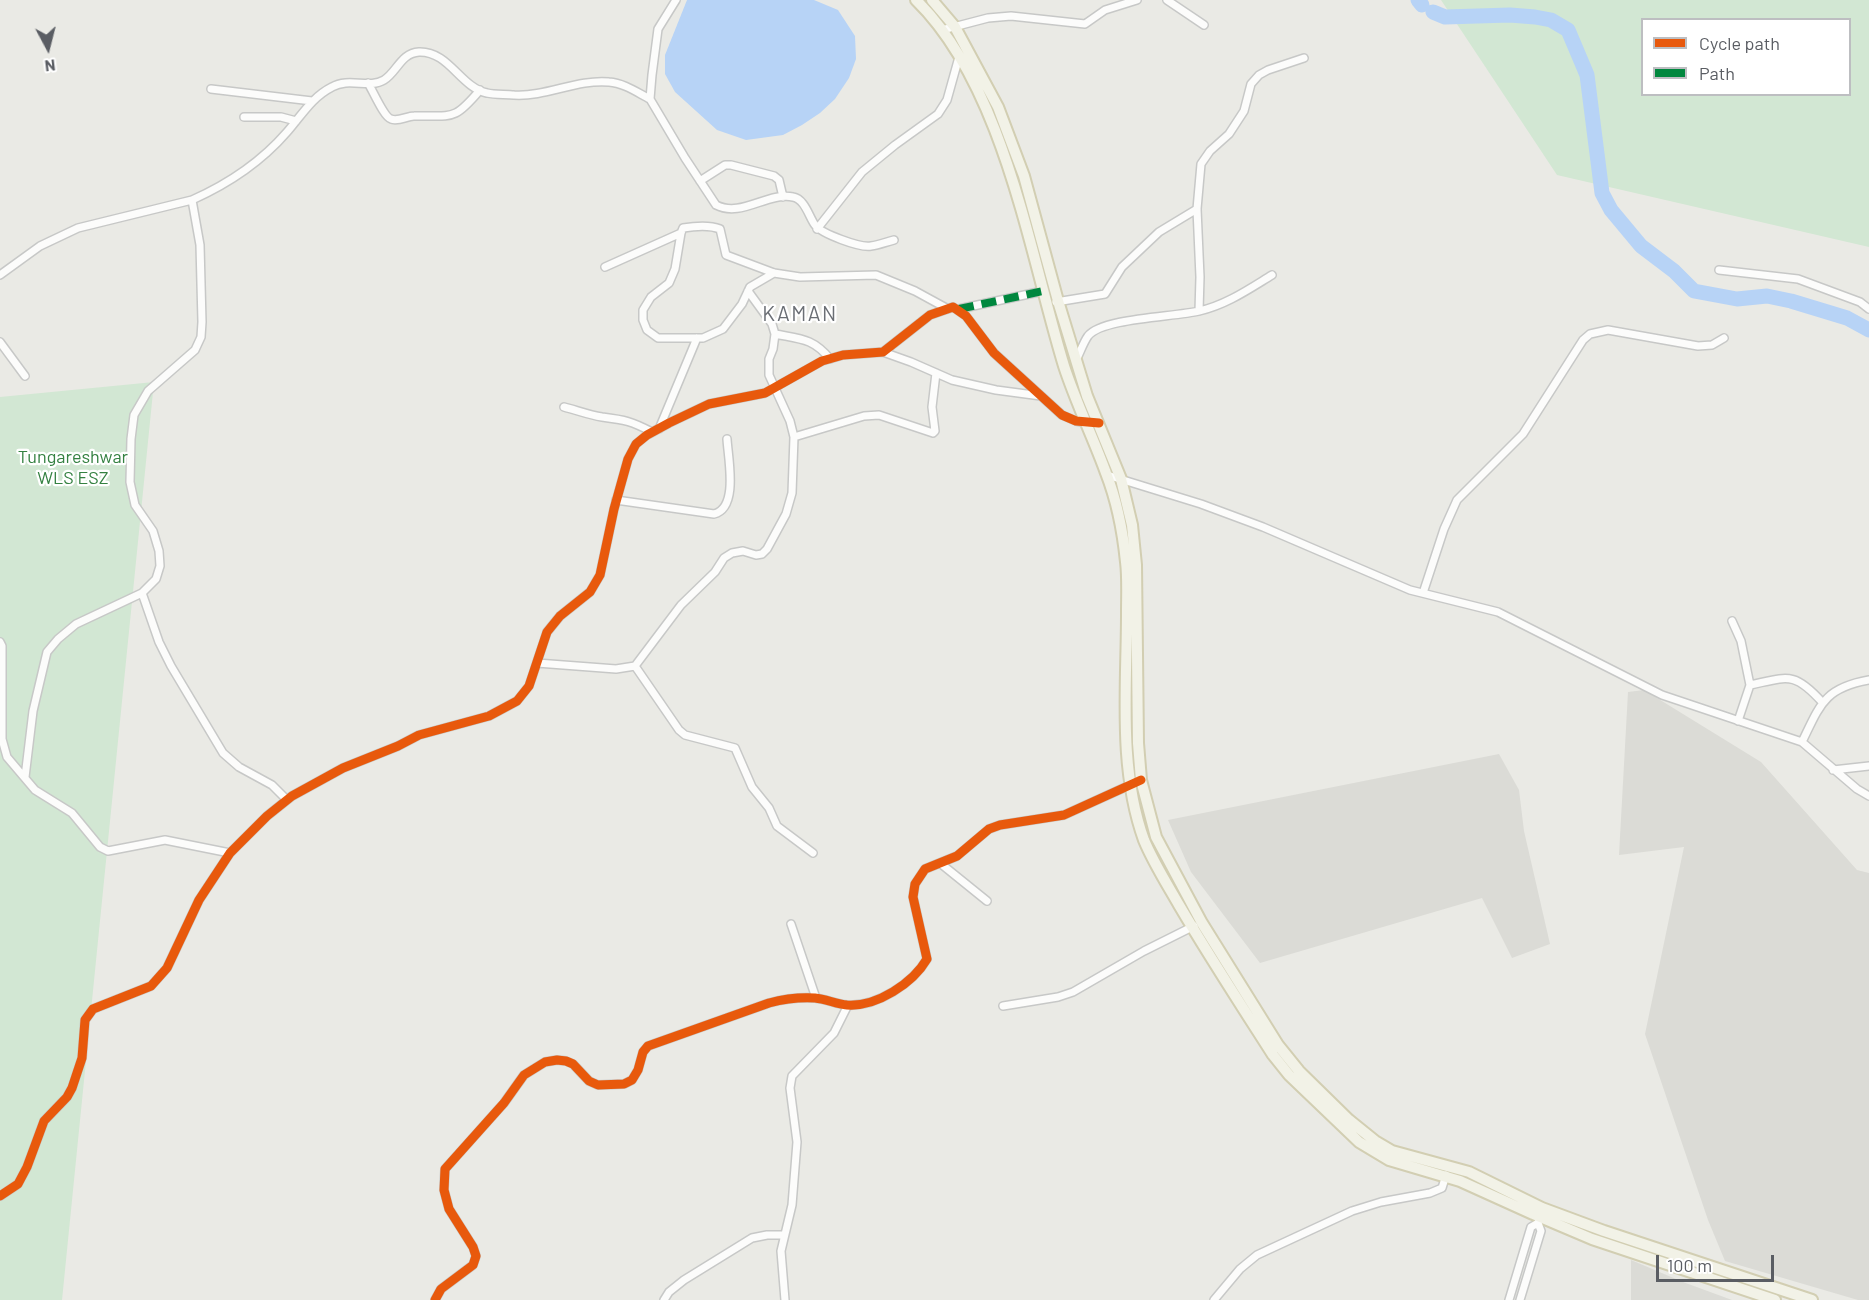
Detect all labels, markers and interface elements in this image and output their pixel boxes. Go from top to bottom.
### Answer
north arrow [18,18,78,78]
legend [1641,18,1851,96]
text: Cycle path [1699,32,1780,54]
text: N [44,56,57,76]
text: Path [1699,62,1735,84]
district label: KAMAN [762,301,838,327]
park label: Tungareshwar WLS ESZ [18,446,128,488]
scale bar [1659,1243,1778,1281]
text: 100 m [1667,1254,1712,1276]

